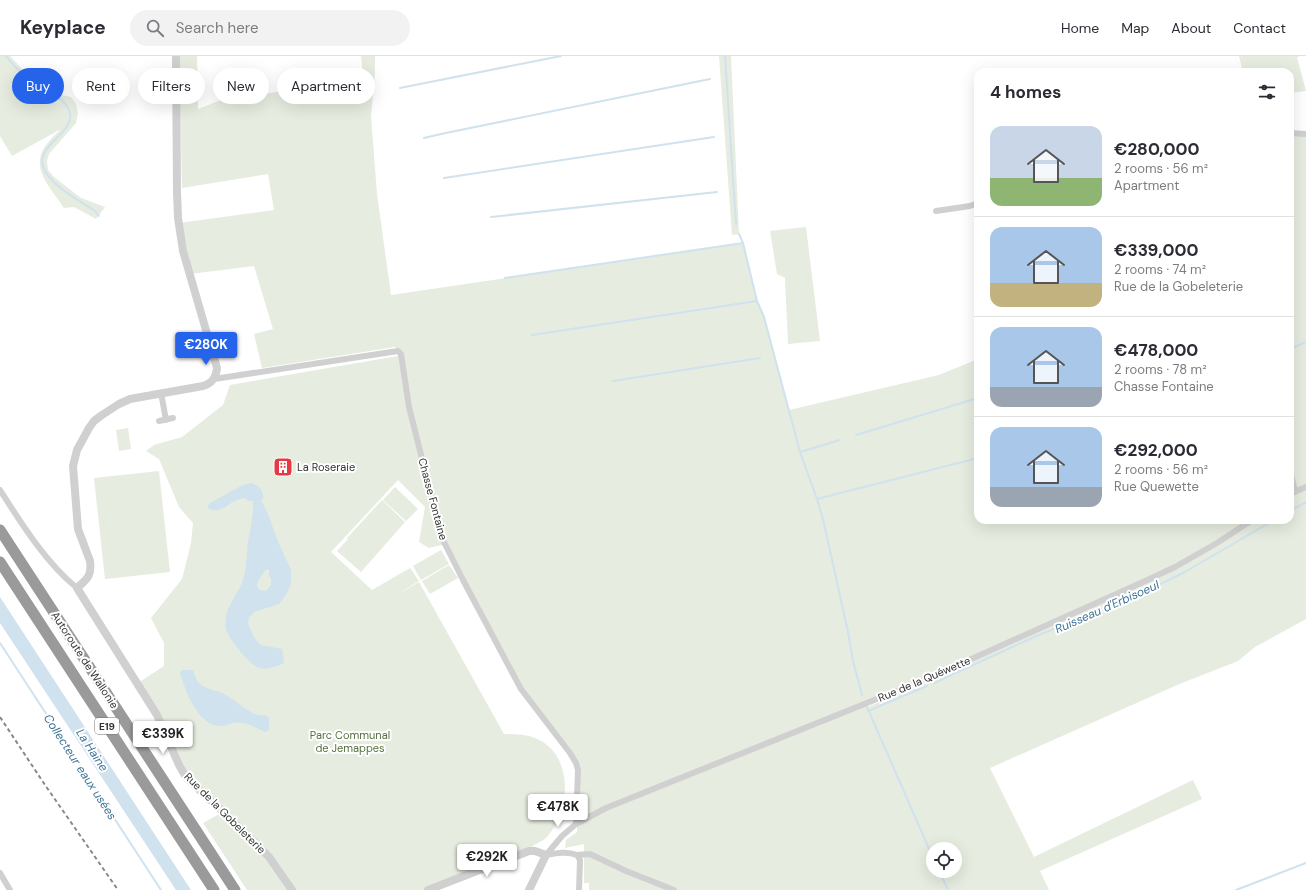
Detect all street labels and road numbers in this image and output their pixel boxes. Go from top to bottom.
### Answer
street label: Chasse Fontaine [415,456,451,542]
street label: Autoroute de Wallonie [48,609,122,711]
street label: Rue de la Quéwette [876,653,972,705]
road number: E19 [95,718,119,734]
street label: Rue de la Gobeleterie [181,769,269,857]

